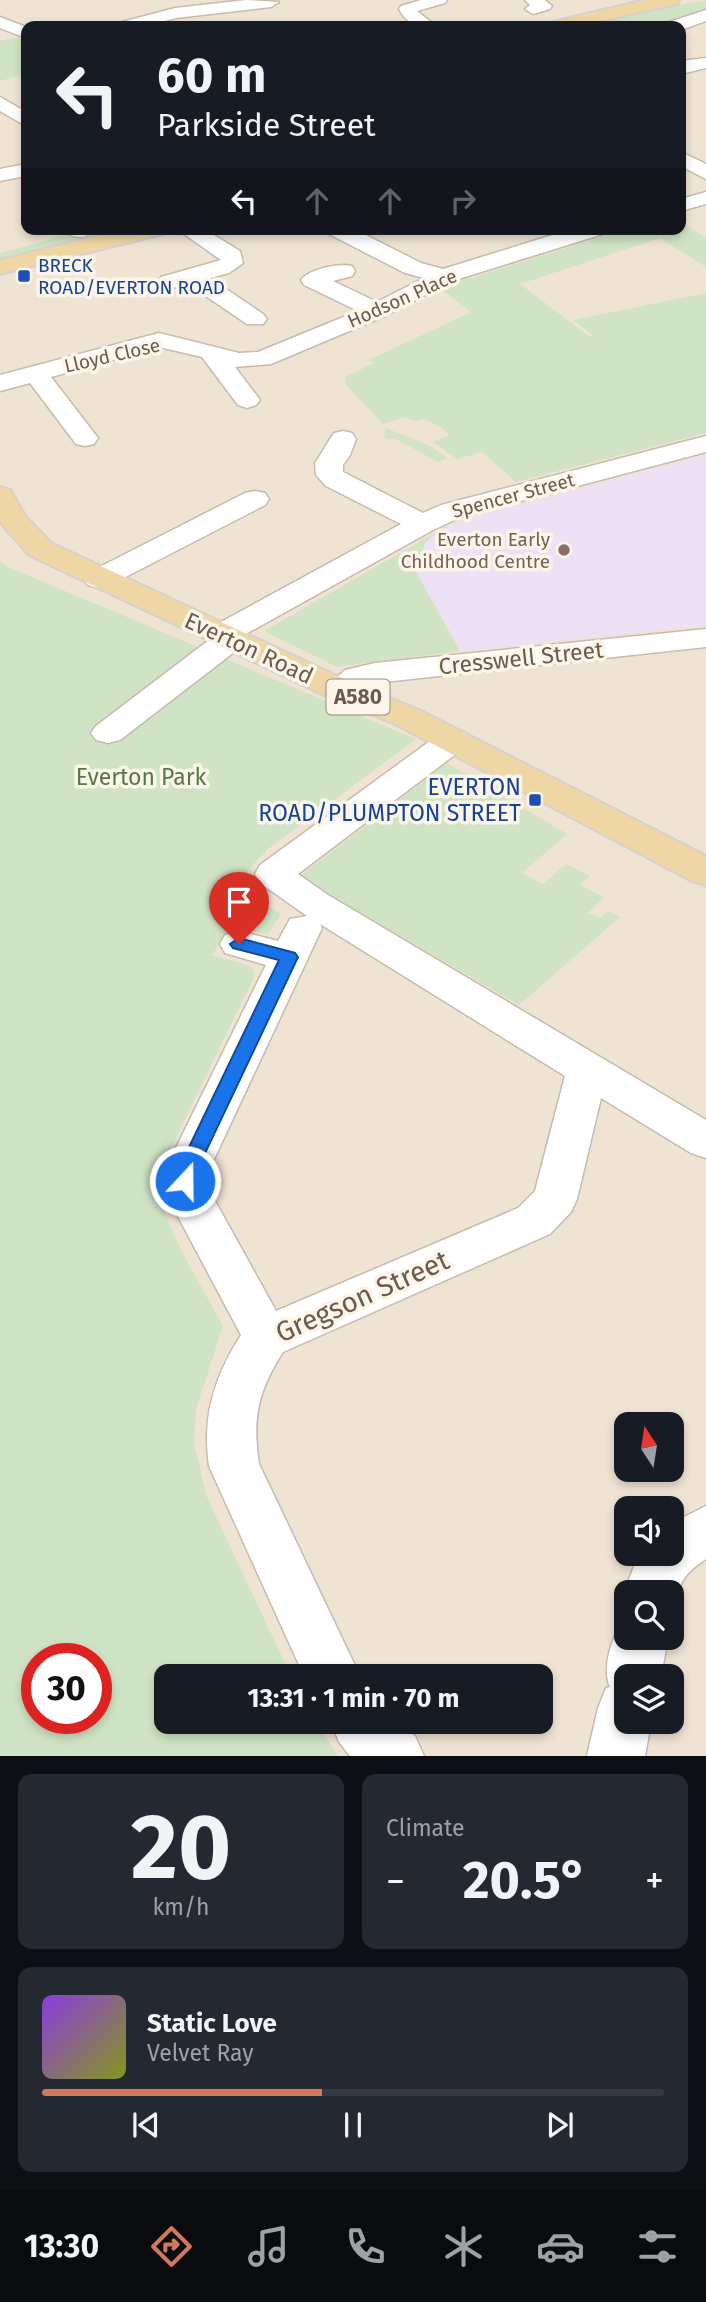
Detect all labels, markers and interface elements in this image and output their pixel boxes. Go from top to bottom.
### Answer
text: 60 m [157,46,266,105]
icon: left [42,49,133,140]
text: Parkside Street [157,106,376,144]
icon: left [225,182,263,220]
icon: ahead [298,182,336,220]
icon: ahead [371,182,409,220]
icon: right [444,182,482,220]
place label: BRECK ROAD/EVERTON ROAD [38,254,225,299]
street label: Hodson Place [344,264,460,333]
marker: BRECK ROAD/EVERTON ROAD [16,268,32,284]
street label: Lloyd Close [62,333,162,378]
street label: Spencer Street [449,468,577,523]
place label: Everton Early Childhood Centre [401,528,551,573]
marker: Everton Early Childhood Centre [556,542,572,558]
street label: Everton Road [180,606,318,690]
street label: Cresswell Street [437,635,605,681]
road number: A580 [326,680,390,714]
park label: Everton Park [76,763,207,791]
place label: EVERTON ROAD/PLUMPTON STREET [258,773,521,827]
marker: EVERTON ROAD/PLUMPTON STREET [527,792,543,808]
pin [209,872,269,944]
icon: arrive [220,883,258,921]
position arrow [148,1144,222,1218]
street label: Gregson Street [270,1243,455,1349]
north arrow [614,1412,684,1482]
map controls [614,1412,684,1734]
button: sound [614,1496,684,1566]
button: search [614,1580,684,1650]
speed limit sign: 30 [21,1643,112,1734]
button: layers [614,1664,684,1734]
text: 13:31 · 1 min · 70 m [247,1683,460,1714]
text: 20 [131,1793,231,1902]
text: Climate [386,1814,465,1842]
text: 20.5° [463,1849,587,1912]
text: − [386,1858,405,1904]
text: + [645,1858,664,1904]
text: km/h [153,1893,209,1921]
text: Static Love [147,2008,277,2039]
text: Velvet Ray [147,2039,254,2067]
icon: previous [127,2106,165,2144]
icon: pause [334,2106,372,2144]
icon: next [541,2106,579,2144]
icon: directions [147,2222,196,2271]
icon: music [244,2222,293,2271]
icon: phone [341,2222,390,2271]
icon: climate [439,2222,488,2271]
icon: car [536,2222,585,2271]
icon: filters [633,2222,682,2271]
text: 13:30 [24,2227,99,2265]

